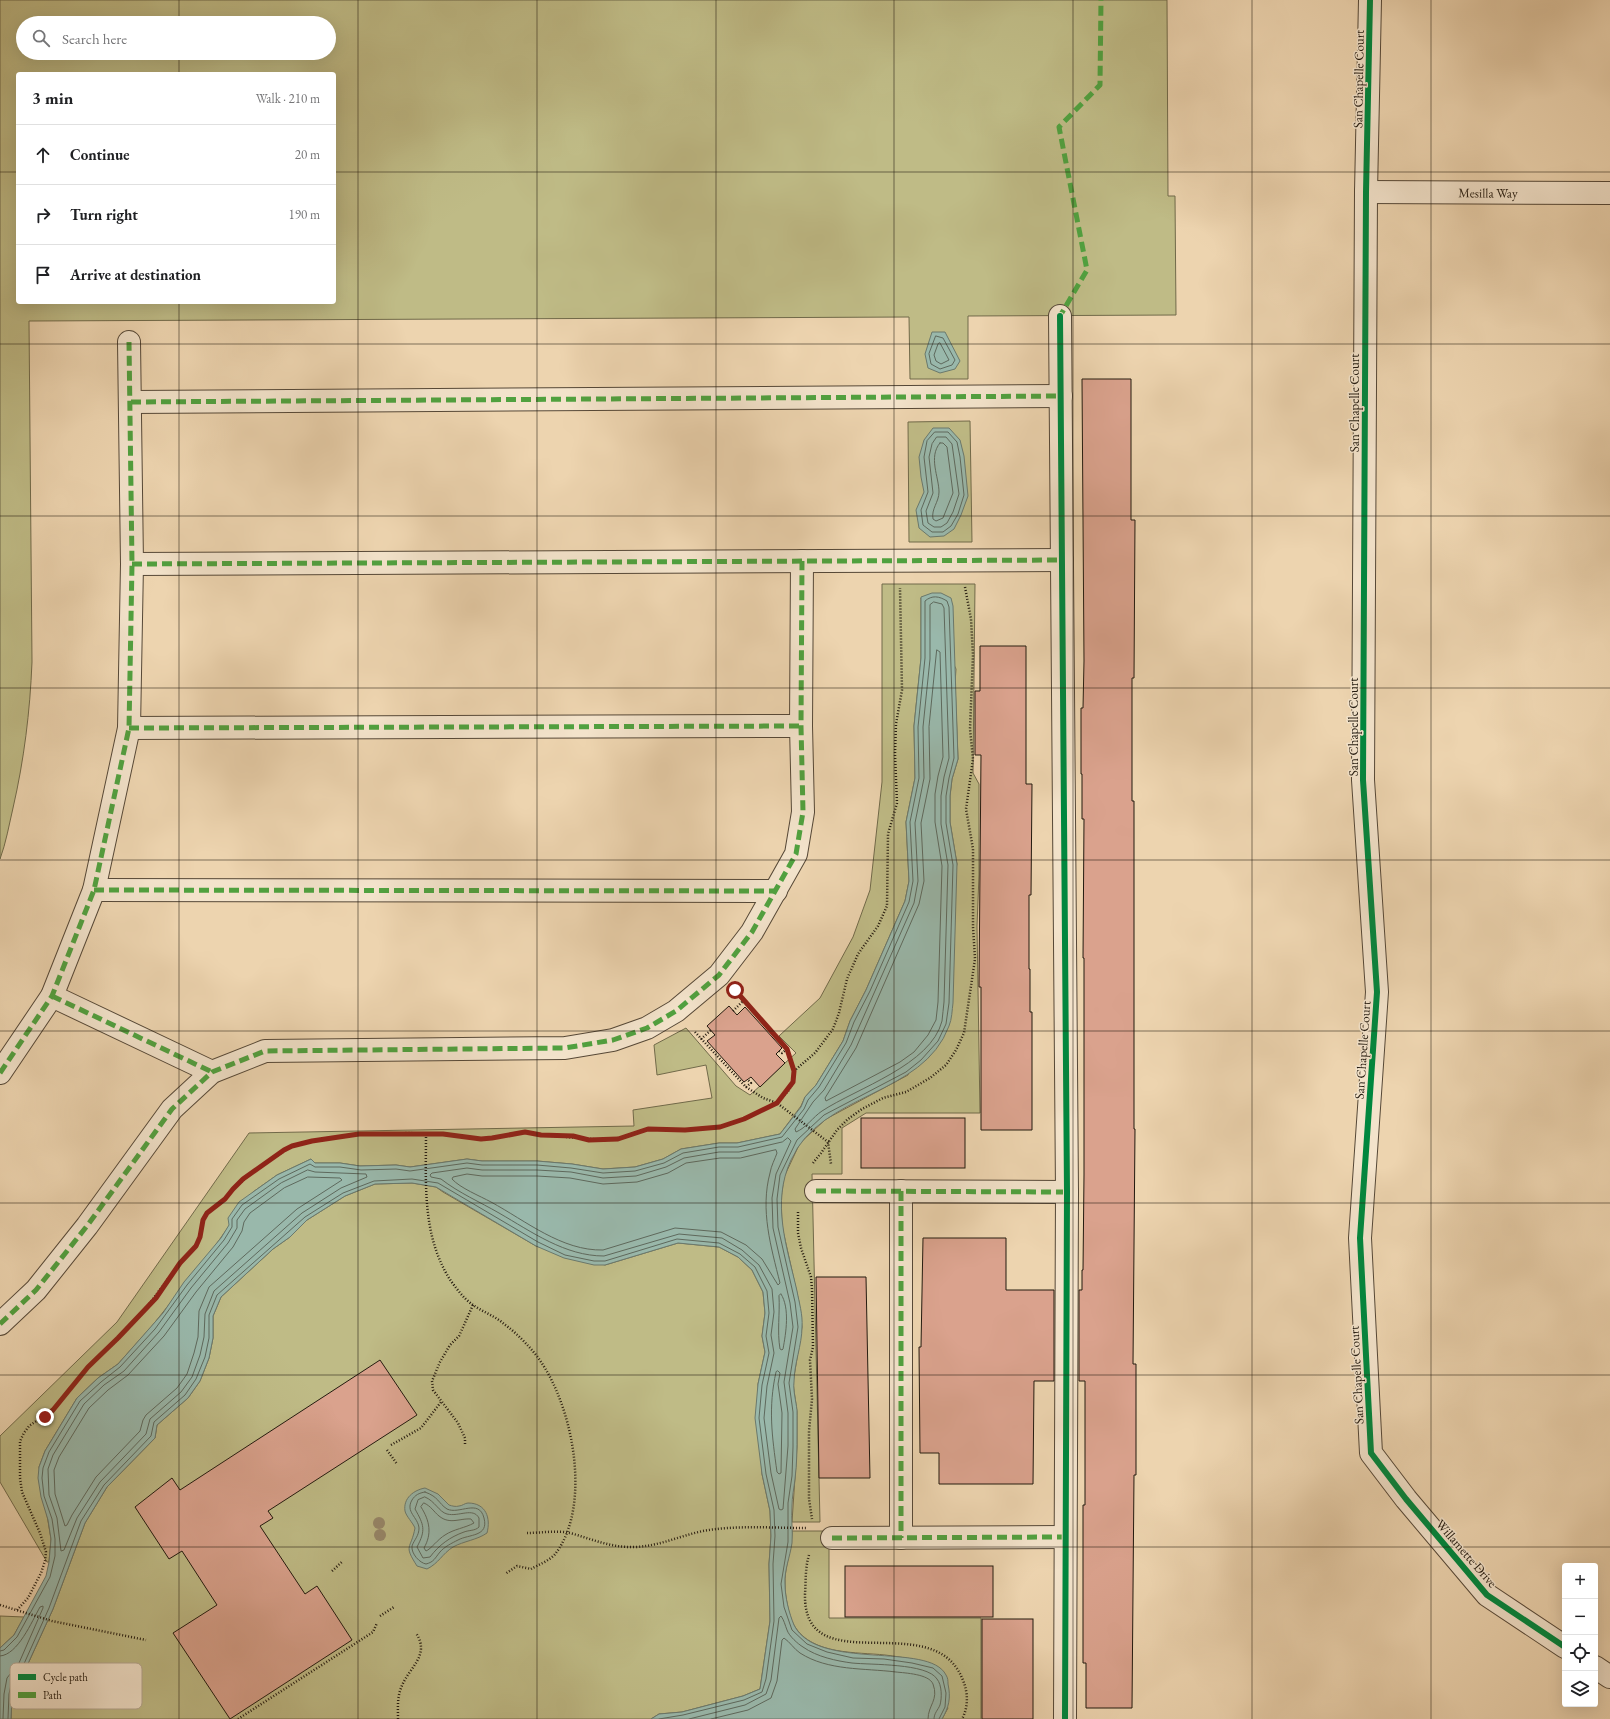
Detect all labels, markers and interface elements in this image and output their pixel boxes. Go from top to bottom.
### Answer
search box [16,16,336,60]
icon: search [30,27,52,49]
text: Search here [62,29,127,48]
street label: San Chapelle Court [1349,30,1368,128]
text: 3 min [32,87,73,109]
text: Walk · 210 m [256,90,320,107]
icon: ahead [32,144,54,166]
text: Continue [70,145,130,164]
text: 20 m [295,146,320,163]
street label: Mesilla Way [1458,184,1518,202]
icon: right [32,204,54,226]
text: Turn right [70,205,138,224]
text: 190 m [289,206,320,223]
icon: arrive [32,264,54,286]
text: Arrive at destination [70,265,201,284]
street label: San Chapelle Court [1346,354,1363,452]
street label: San Chapelle Court [1345,678,1362,776]
route start [726,981,744,999]
street label: San Chapelle Court [1351,1000,1374,1100]
street label: San Chapelle Court [1345,1325,1368,1425]
route end [36,1408,54,1426]
street label: Willamette Drive [1432,1516,1501,1591]
map controls [1562,1563,1598,1707]
button: + [1562,1563,1598,1599]
button: − [1562,1599,1598,1635]
button: locate [1562,1635,1598,1671]
legend [10,1663,142,1709]
text: Cycle path [43,1670,88,1684]
button: layers [1562,1671,1598,1707]
text: Path [43,1688,62,1702]

